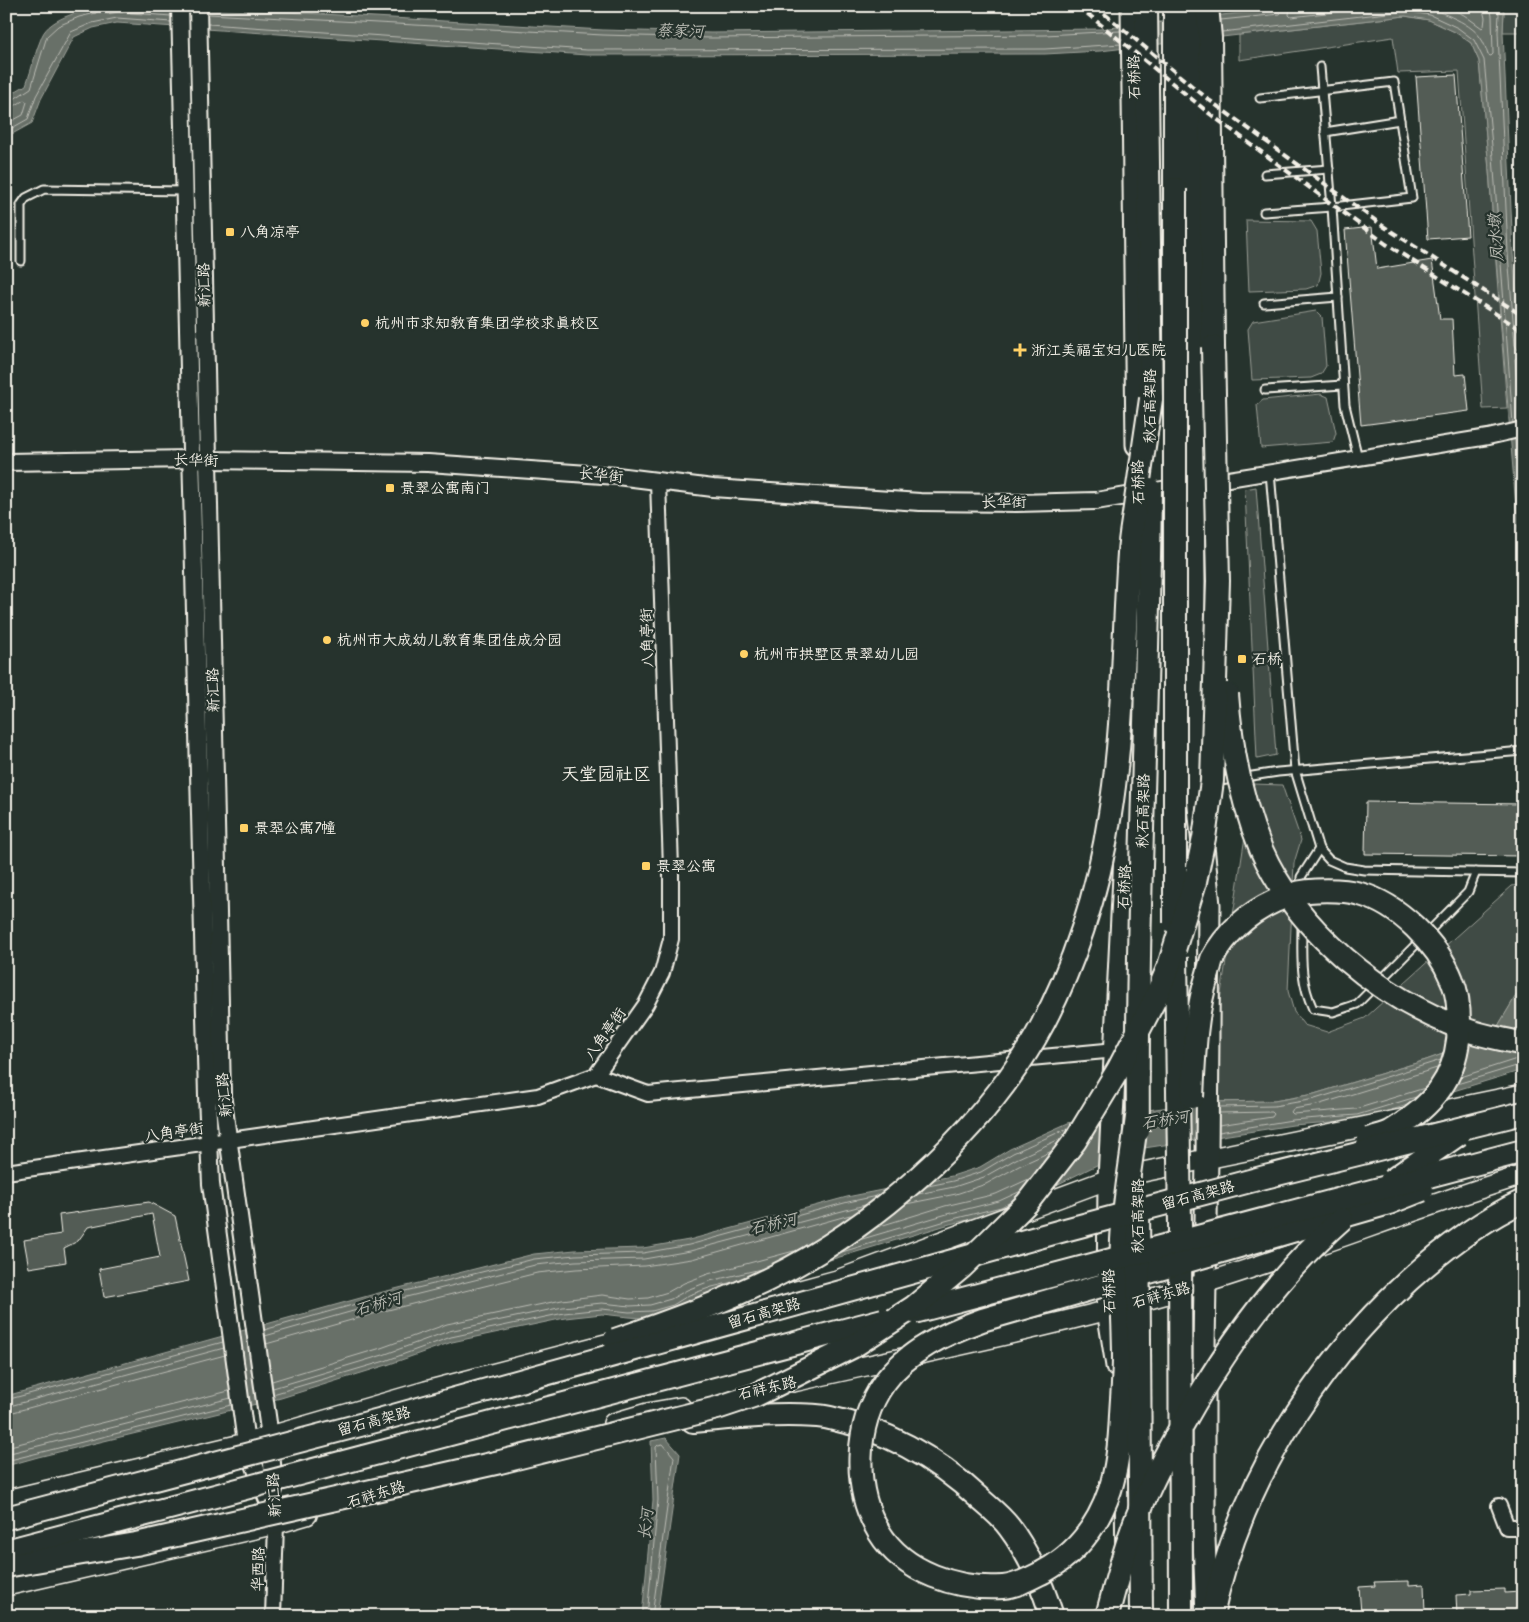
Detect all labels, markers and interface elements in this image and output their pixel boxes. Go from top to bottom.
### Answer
water label: 蔡家河 [656,19,707,44]
street label: 石桥路 [1123,54,1147,100]
water label: 凤水墩 [1482,211,1511,263]
place label: 八角凉亭 [240,221,300,245]
marker: 八角凉亭 [224,226,236,238]
street label: 新汇路 [193,262,217,308]
place label: 杭州市求知教育集团学校求真校区 [375,312,600,336]
marker: 杭州市求知教育集团学校求真校区 [359,317,371,329]
place label: 浙江美福宝妇儿医院 [1031,339,1166,363]
marker: 浙江美福宝妇儿医院 [1013,343,1027,357]
street label: 秋石高架路 [1139,368,1163,444]
street label: 长华街 [173,448,219,474]
street label: 石桥路 [1127,459,1151,505]
street label: 长华街 [577,462,624,490]
place label: 景翠公寓南门 [400,477,490,501]
marker: 景翠公寓南门 [384,482,396,494]
street label: 长华街 [981,491,1027,515]
street label: 八角亭街 [635,608,661,668]
place label: 杭州市大成幼儿教育集团佳成分园 [337,629,562,653]
marker: 杭州市大成幼儿教育集团佳成分园 [321,634,333,646]
place label: 杭州市拱墅区景翠幼儿园 [754,643,919,667]
marker: 杭州市拱墅区景翠幼儿园 [738,648,750,660]
place label: 石桥 [1252,648,1282,672]
marker: 石桥 [1236,653,1248,665]
street label: 新汇路 [202,667,226,713]
district label: 天堂园社区 [561,761,651,790]
street label: 秋石高架路 [1131,773,1157,849]
place label: 景翆公寓7幢 [254,817,336,841]
marker: 景翆公寓7幢 [238,822,250,834]
place label: 景翠公寓 [656,855,716,879]
marker: 景翠公寓 [640,860,652,872]
street label: 石桥路 [1112,864,1138,910]
street label: 八角亭街 [579,1003,633,1066]
street label: 新汇路 [211,1071,239,1118]
water label: 石桥河 [1140,1104,1194,1137]
street label: 八角亭街 [143,1117,206,1149]
street label: 留石高架路 [1159,1175,1238,1217]
street label: 秋石高架路 [1127,1178,1151,1254]
water label: 石桥河 [747,1206,802,1242]
street label: 石桥路 [1098,1268,1122,1314]
street label: 石祥东路 [1129,1276,1193,1316]
water label: 石桥河 [352,1285,408,1323]
street label: 留石高架路 [725,1292,804,1336]
street label: 石祥东路 [735,1371,799,1407]
street label: 留石高架路 [335,1401,414,1443]
street label: 新汇路 [262,1472,288,1518]
street label: 石祥东路 [344,1475,408,1515]
water label: 长河 [632,1504,661,1541]
street label: 华西路 [246,1546,272,1592]

